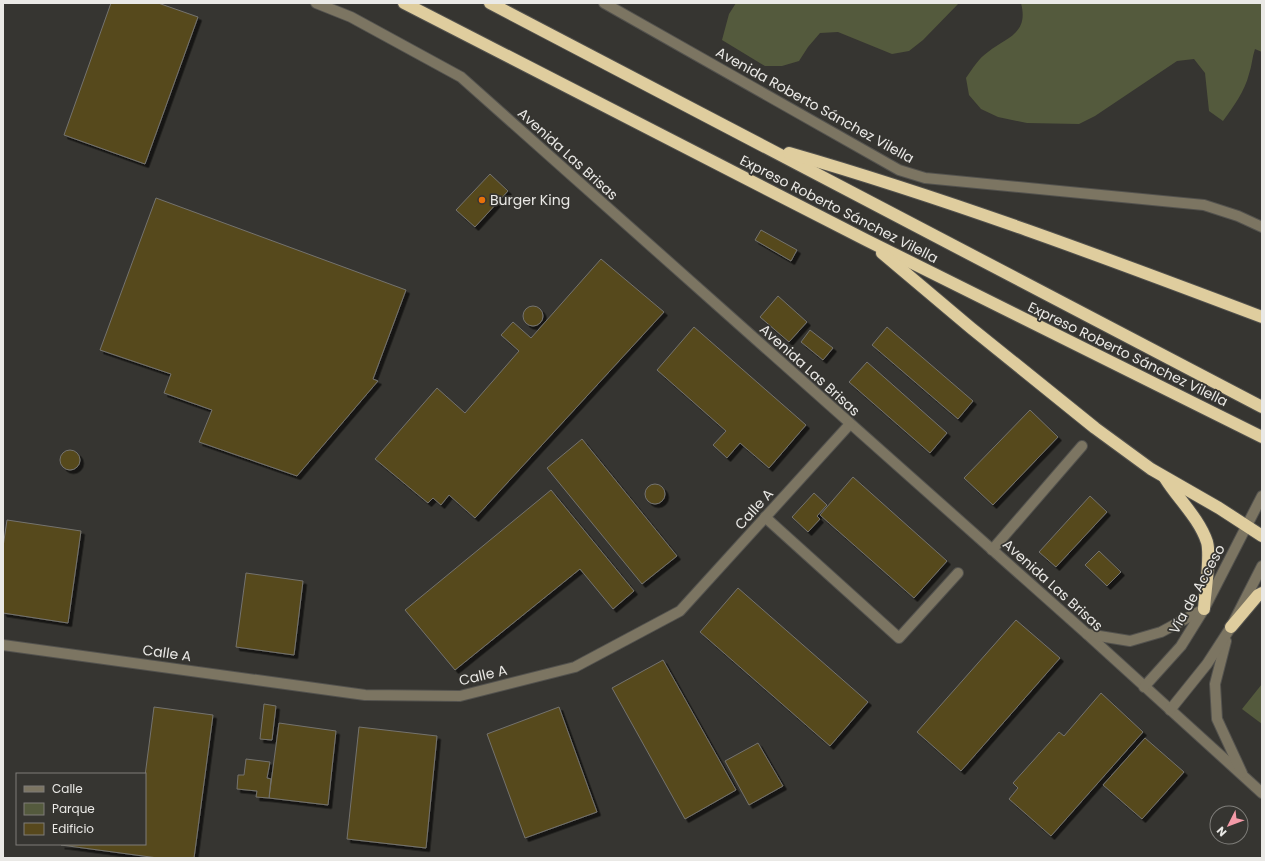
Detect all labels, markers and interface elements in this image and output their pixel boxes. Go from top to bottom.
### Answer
street label: Avenida Roberto Sánchez Vilella [712,42,918,168]
street label: Avenida Las Brisas [513,103,623,205]
street label: Expreso Roberto Sánchez Vilella [736,150,942,268]
place label: Burger King [490,190,570,210]
marker: Burger King [477,195,487,205]
street label: Expreso Roberto Sánchez Vilella [1025,297,1231,411]
street label: Avenida Las Brisas [755,319,865,421]
street label: Calle A [730,484,778,534]
street label: Avenida Las Brisas [998,534,1108,636]
street label: Vía de Acceso [1164,541,1230,637]
street label: Calle A [141,640,193,666]
street label: Calle A [457,660,509,690]
legend [16,773,146,845]
text: Calle [52,780,83,797]
text: Parque [52,800,95,817]
north arrow [1209,805,1249,845]
text: Edificio [52,820,94,837]
text: N [1213,823,1230,840]

